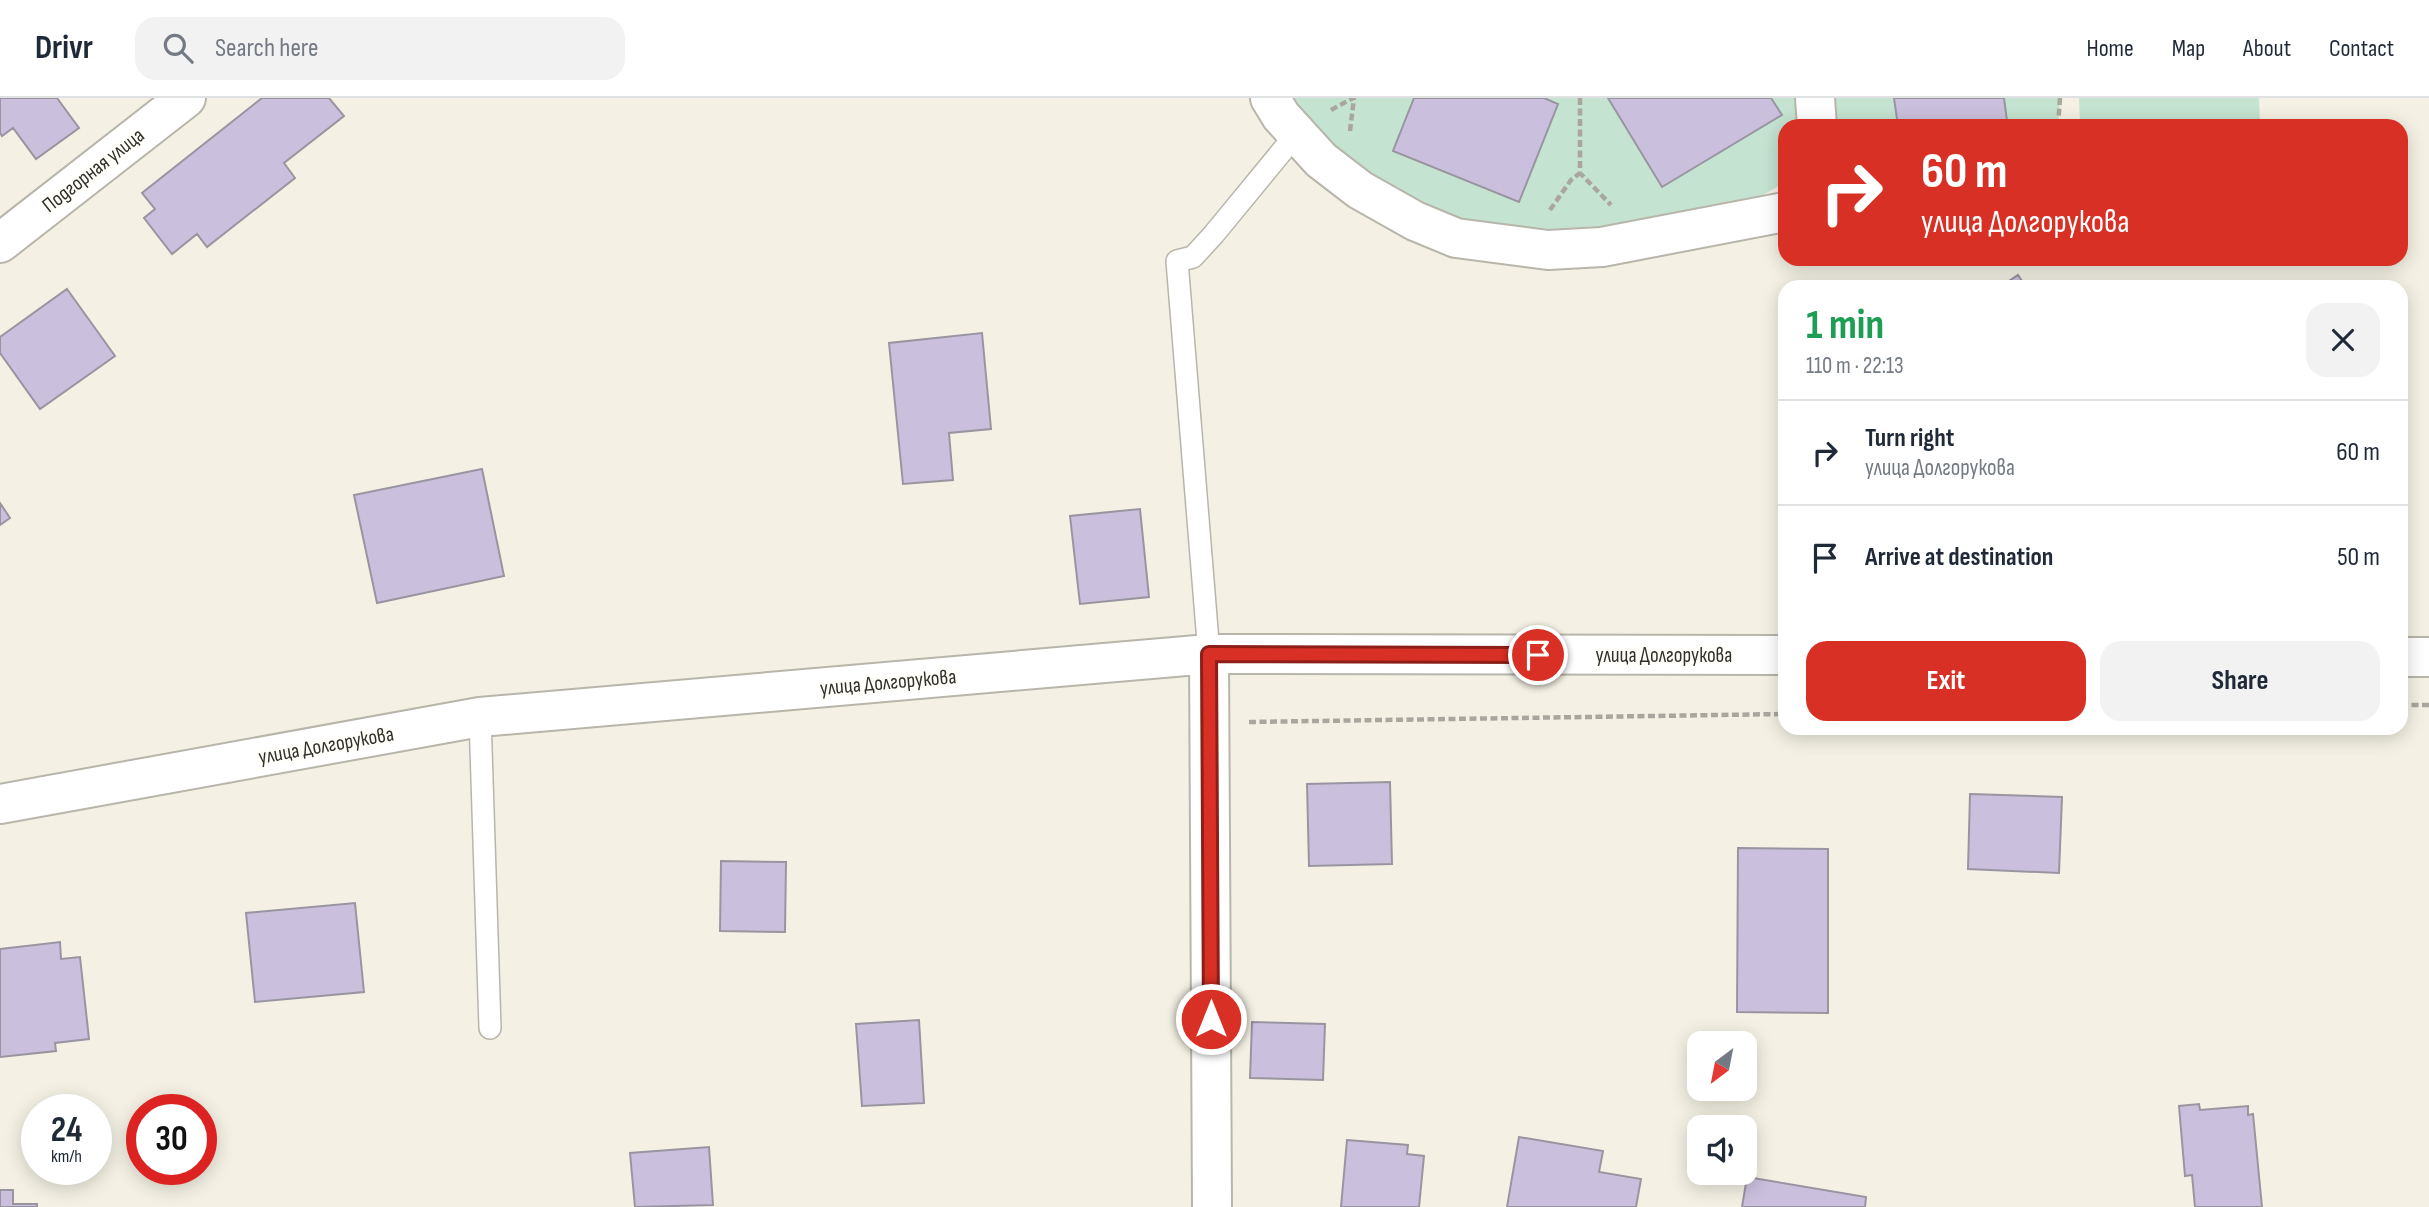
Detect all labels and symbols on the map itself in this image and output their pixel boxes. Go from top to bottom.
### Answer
street label: Подгорная улица [37,123,149,218]
pin [1508,625,1568,685]
street label: улица Долгорукова [1596,643,1732,668]
street label: улица Долгорукова [819,664,957,701]
street label: улица Долгорукова [257,721,396,770]
position arrow [1174,982,1248,1056]
north arrow [1687,1031,1757,1101]
speed limit sign: 30 [126,1094,217,1185]

